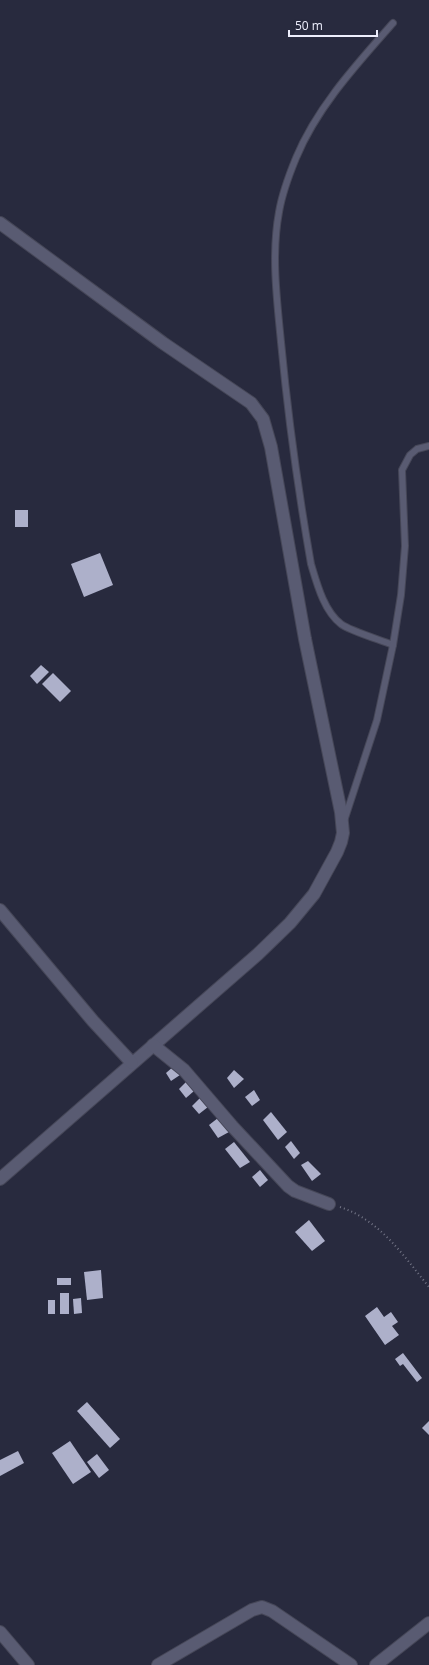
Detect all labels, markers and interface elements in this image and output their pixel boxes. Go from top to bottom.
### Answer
scale bar [289,12,377,38]
text: 50 m [295,17,323,34]

